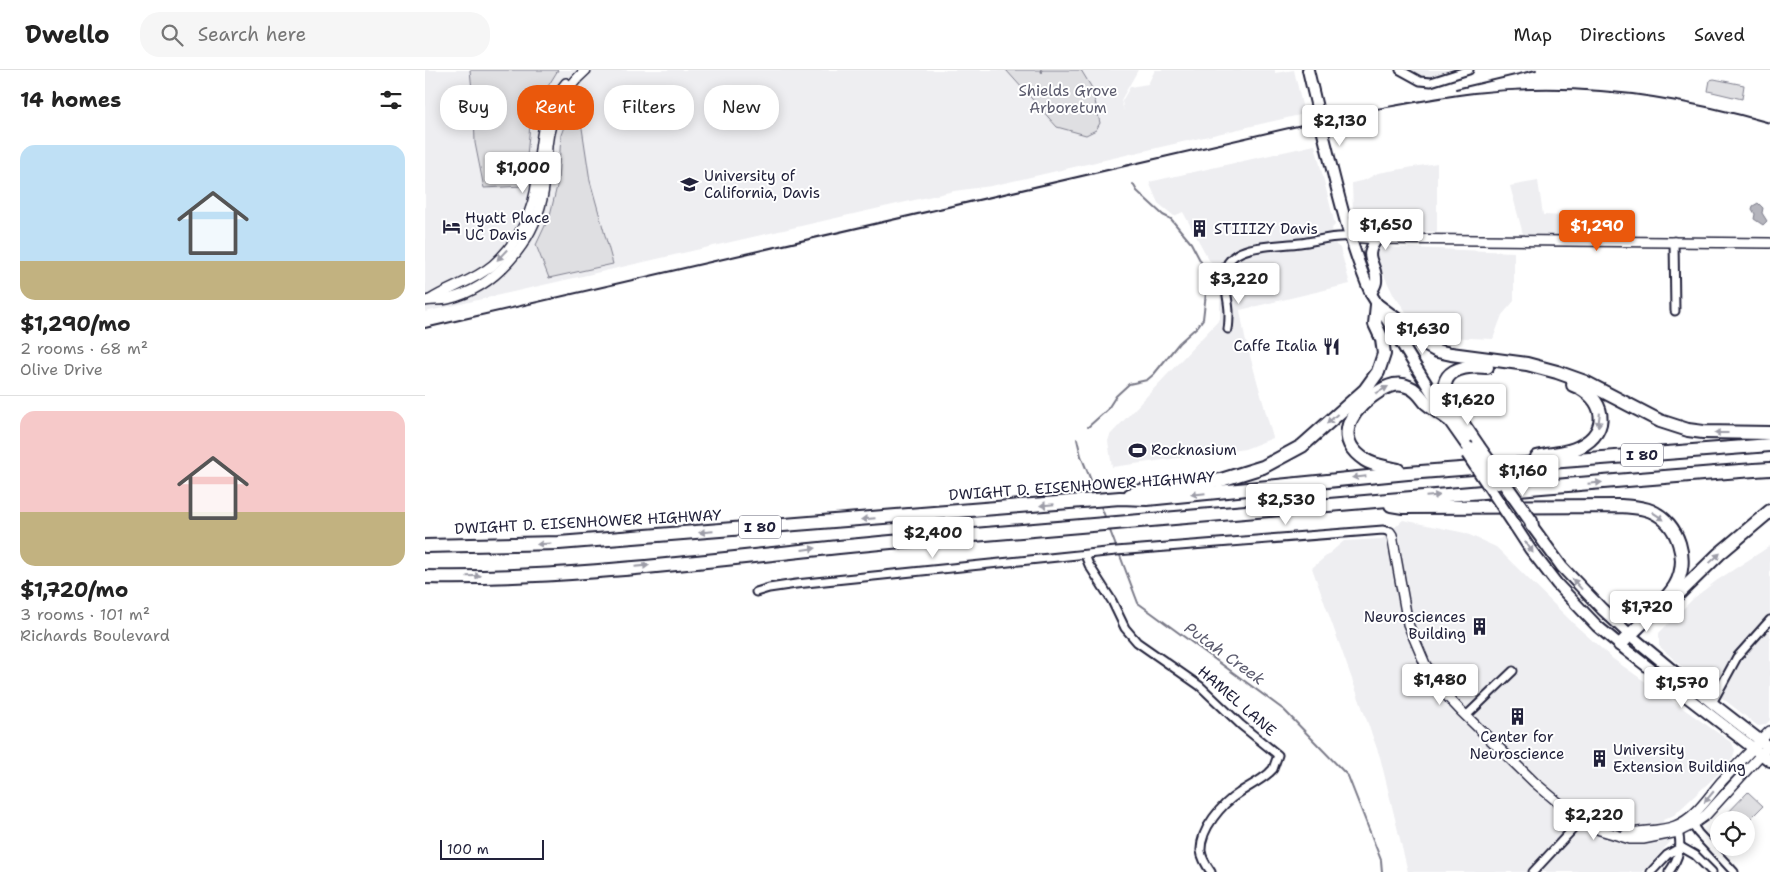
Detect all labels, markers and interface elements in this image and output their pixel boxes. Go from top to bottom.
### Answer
search box [140,12,490,57]
text: Dwello [25,19,110,51]
icon: search [158,21,186,49]
text: Search here [198,22,306,47]
text: Map [1514,23,1552,47]
text: Directions [1580,23,1666,47]
text: Saved [1694,23,1745,47]
park label: Shields Grove Arboretum [1019,81,1118,118]
chip: Buy [440,85,507,130]
chip: Rent [517,85,594,130]
chip: Filters [604,85,694,130]
chip: New [704,85,779,130]
text: 14 homes [20,86,121,114]
icon: filters [377,86,405,114]
pin: $2,130 [1299,104,1381,147]
text: $2,130 [1313,110,1367,131]
pin: $1,000 [482,152,564,194]
text: $1,000 [496,157,550,178]
place label: University of California, Davis [704,166,820,203]
school or university icon: University of California, Davis [680,175,700,195]
icon: home [168,178,258,268]
place label: Hyatt Place UC Davis [465,208,550,245]
pin: $1,650 [1345,208,1427,251]
pin: $1,290 [1556,210,1638,252]
text: $1,650 [1359,214,1413,235]
text: $1,290 [1570,215,1624,236]
hotel icon: Hyatt Place UC Davis [441,217,461,237]
building icon: STIIIZY Davis [1190,219,1210,239]
place label: STIIIZY Davis [1214,219,1318,239]
one-way arrow [496,249,508,261]
pin: $3,220 [1198,262,1280,305]
text: $3,220 [1210,268,1268,289]
text: $1,290/mo [20,310,131,338]
pin: $1,630 [1382,312,1464,355]
text: $1,630 [1396,318,1450,339]
place label: Caffe Italia [1233,336,1318,356]
restaurant icon: Caffe Italia [1321,336,1341,356]
text: 2 rooms · 68 m² [20,338,148,359]
text: Olive Drive [20,359,103,380]
pin: $1,620 [1427,384,1509,426]
one-way arrow [1374,386,1389,394]
text: $1,620 [1441,389,1495,410]
one-way arrow [1326,413,1338,424]
one-way arrow [1595,413,1603,429]
one-way arrow [1713,429,1729,437]
sports icon: Rocknasium [1127,440,1147,460]
place label: Rocknasium [1151,440,1237,460]
icon: home [168,443,258,533]
road number: I 80 [1621,444,1663,466]
pin: $1,160 [1482,454,1564,497]
text: $1,160 [1498,460,1548,481]
street label: DWIGHT D. EISENHOWER HIGHWAY [948,467,1216,505]
one-way arrow [1351,474,1367,482]
one-way arrow [1587,479,1603,487]
pin: $2,530 [1245,484,1327,526]
text: $2,530 [1257,489,1315,510]
one-way arrow [1189,490,1205,498]
one-way arrow [1425,491,1441,499]
one-way arrow [1039,501,1055,509]
street label: DWIGHT D. EISENHOWER HIGHWAY [454,505,722,539]
one-way arrow [1651,511,1665,521]
one-way arrow [859,515,875,523]
road number: I 80 [739,516,781,538]
pin: $2,400 [892,516,974,559]
text: $2,400 [904,522,962,543]
one-way arrow [697,528,713,536]
one-way arrow [535,540,551,548]
one-way arrow [1524,540,1534,554]
one-way arrow [802,545,818,553]
one-way arrow [1709,552,1721,564]
one-way arrow [634,562,650,570]
one-way arrow [466,572,482,580]
text: $1,720/mo [20,576,128,604]
one-way arrow [1571,578,1583,590]
pin: $1,720 [1606,590,1688,633]
text: $1,720 [1621,596,1673,617]
text: 3 rooms · 101 m² [20,604,150,625]
place label: Neurosciences Building [1364,607,1466,644]
building icon: Neurosciences Building [1470,616,1490,636]
water label: Putah Creek [1180,617,1269,690]
text: Richards Boulevard [20,625,170,646]
street label: HAMEL LANE [1194,661,1280,741]
pin: $1,480 [1399,664,1481,706]
pin: $1,570 [1641,666,1723,709]
text: $1,480 [1413,669,1467,690]
text: $1,570 [1655,672,1709,693]
building icon: Center for Neuroscience [1507,706,1527,726]
place label: Center for Neuroscience [1470,727,1564,764]
place label: University Extension Building [1613,740,1746,777]
building icon: University Extension Building [1589,749,1609,769]
one-way arrow [1703,791,1714,804]
pin: $2,220 [1553,798,1635,841]
text: $2,220 [1564,804,1624,825]
map controls [1710,811,1755,856]
button: locate [1710,811,1755,856]
scale bar [440,837,544,860]
text: 100 m [447,840,489,858]

